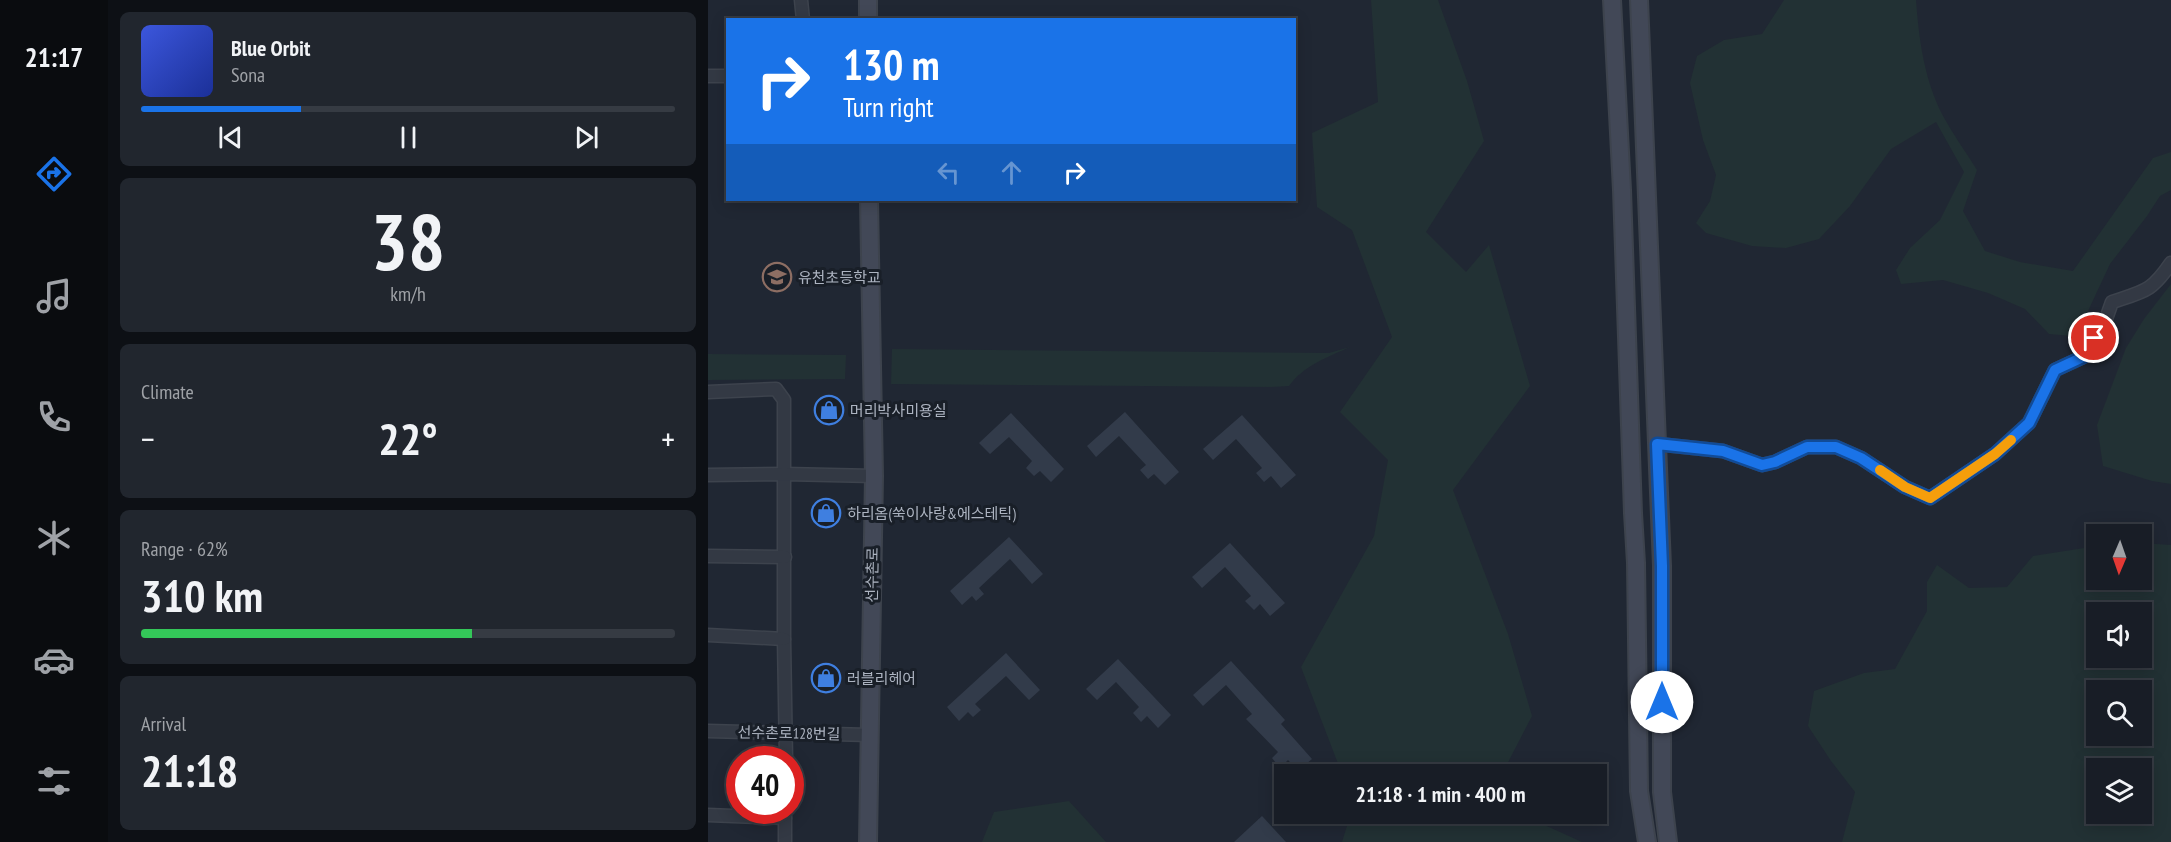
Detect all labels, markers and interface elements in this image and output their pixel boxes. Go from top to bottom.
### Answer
text: Blue Orbit [231,34,310,62]
text: 130 m [843,37,940,92]
text: 21:17 [25,40,83,74]
icon: right [744,42,822,120]
text: Sona [231,62,265,88]
text: Turn right [843,90,934,124]
icon: previous [214,121,247,154]
icon: pause [392,121,425,154]
icon: next [570,121,603,154]
icon: directions [33,153,75,195]
icon: left [932,156,965,189]
icon: ahead [995,156,1028,189]
icon: right [1058,156,1091,189]
text: 38 [371,191,445,292]
school or university icon: 유천초등학교 [761,261,793,293]
place label: 유천초등학교 [798,268,881,287]
icon: music [33,275,75,317]
text: km/h [390,281,426,307]
pin [2068,312,2119,363]
icon: arrive [2077,321,2110,354]
text: Climate [141,379,194,405]
shop icon: 머리박사미용실 [813,394,845,426]
icon: phone [33,396,75,438]
place label: 머리박사미용실 [850,401,947,420]
text: 22° [378,409,438,467]
text: − [141,417,155,460]
text: + [661,417,675,460]
shop icon: 하리옴(쑥이사랑&에스테틱) [810,497,842,529]
place label: 하리옴(쑥이사랑&에스테틱) [847,504,1016,523]
icon: climate [33,517,75,559]
north arrow [2086,524,2152,590]
map controls [2086,524,2152,824]
text: Range · 62% [141,536,228,562]
street label: 선수촌로 [862,547,882,603]
text: 310 km [141,566,263,624]
button: sound [2086,602,2152,668]
icon: car [33,639,75,681]
shop icon: 러블리헤어 [810,662,842,694]
place label: 러블리헤어 [847,669,916,688]
position arrow [1630,670,1694,734]
button: search [2086,680,2152,746]
text: Arrival [141,711,186,737]
street label: 선수촌로128번길 [737,723,841,743]
text: 21:18 [141,741,238,799]
speed limit sign: 40 [726,746,804,824]
button: layers [2086,758,2152,824]
icon: filters [33,760,75,802]
text: 21:18 · 1 min · 400 m [1355,780,1526,808]

